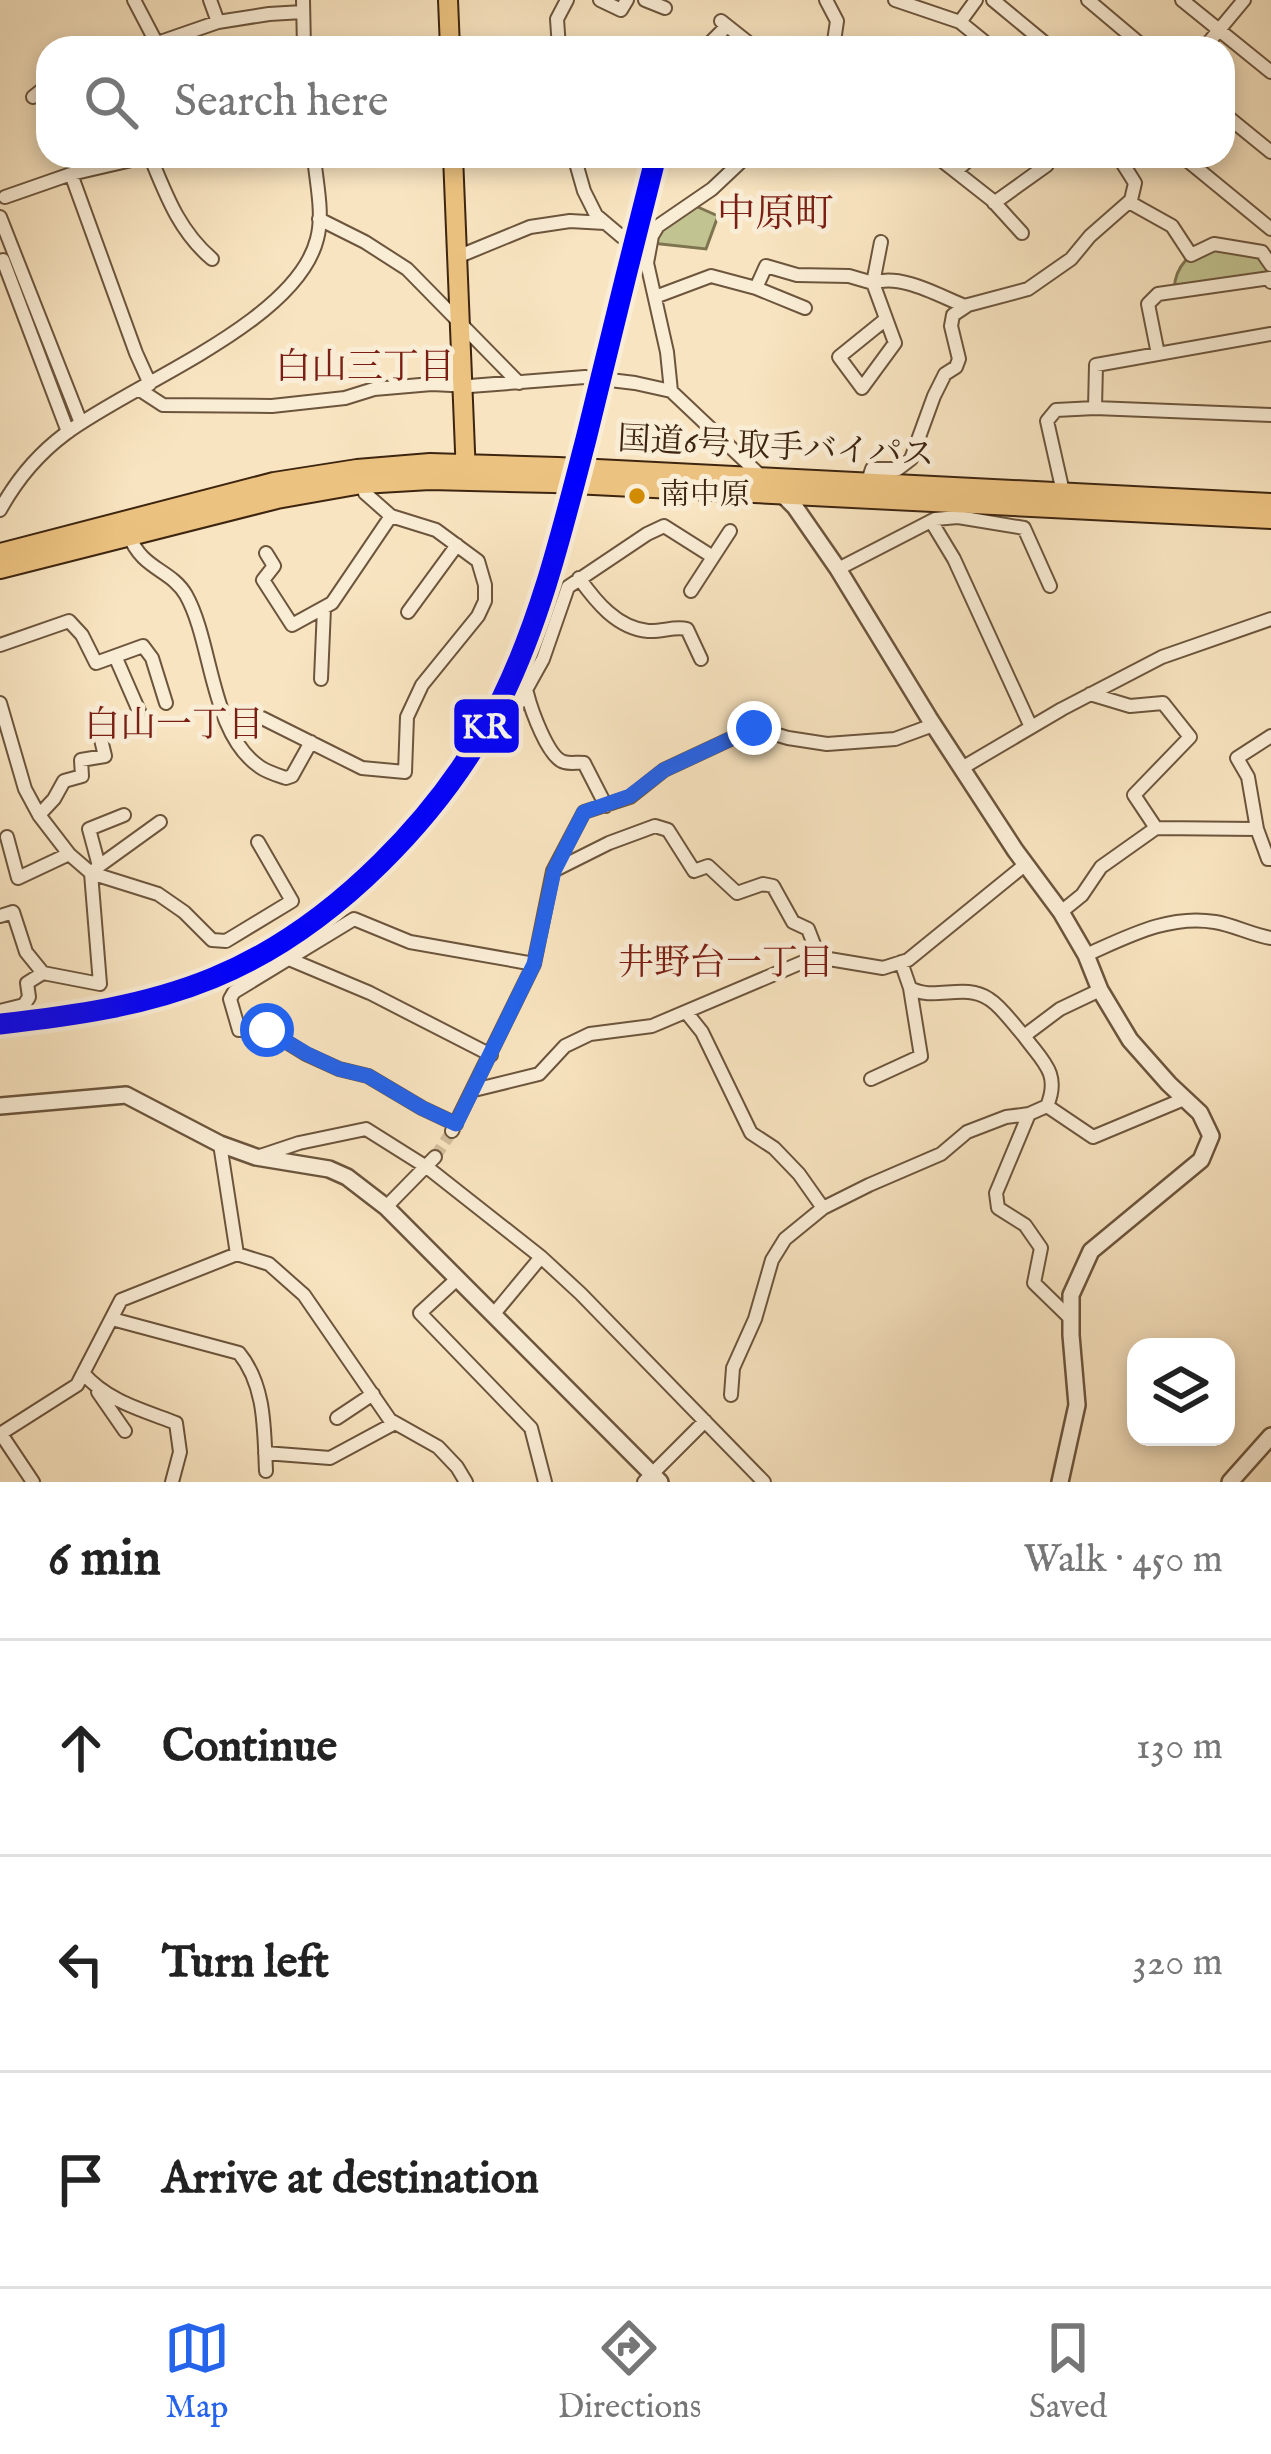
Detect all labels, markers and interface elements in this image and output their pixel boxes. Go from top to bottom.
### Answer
search box [36,36,1235,168]
icon: search [78,69,144,135]
text: Search here [174,74,388,131]
district label: 中原町 [716,191,834,240]
district label: 白山三丁目 [275,345,455,391]
street label: 国道6号 取手バイパス [616,419,936,477]
place label: 南中原 [660,477,750,515]
marker: 南中原 [626,485,648,507]
line badge: KR [452,697,521,755]
route end [727,701,781,755]
district label: 白山一丁目 [84,703,264,749]
text: KR [462,708,512,750]
district label: 井野台一丁目 [618,941,834,987]
route start [240,1003,294,1057]
map controls [1127,1338,1235,1446]
button: layers [1127,1338,1235,1446]
text: 6 min [48,1528,161,1593]
text: Walk · 450 m [1023,1536,1223,1585]
icon: ahead [48,1715,114,1781]
text: Continue [162,1719,337,1776]
text: 130 m [1136,1723,1223,1772]
icon: left [48,1931,114,1997]
text: Turn left [162,1935,329,1992]
text: 320 m [1132,1939,1223,1988]
icon: arrive [48,2147,114,2213]
text: Arrive at destination [162,2151,539,2208]
tab: Map [164,2315,230,2429]
tab: Directions [558,2315,701,2429]
tab: Saved [1029,2315,1107,2429]

